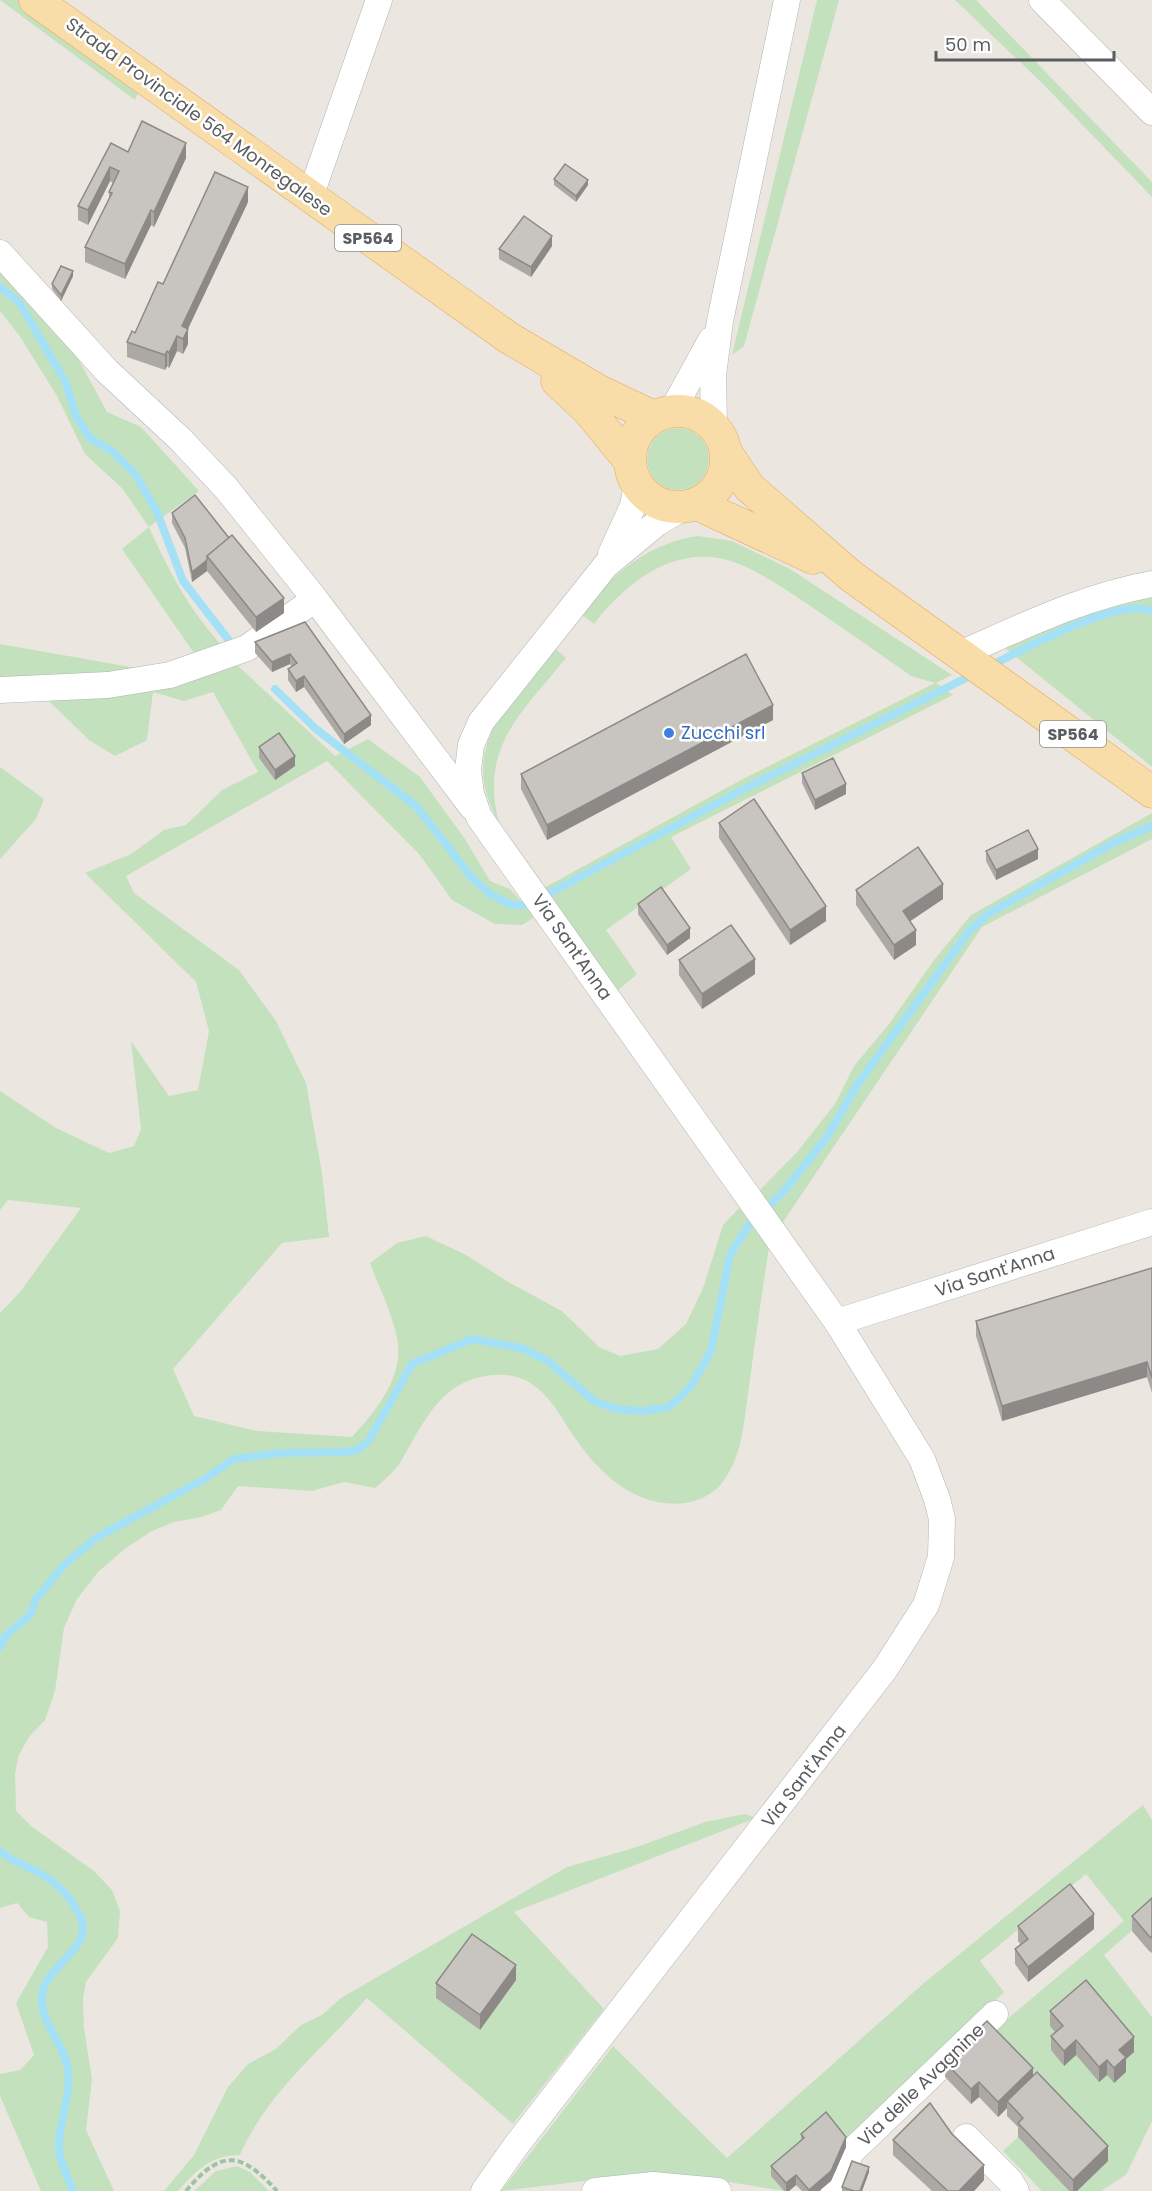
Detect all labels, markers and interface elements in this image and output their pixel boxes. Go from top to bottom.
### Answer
street label: Strada Provinciale 564 Monregalese [61,11,338,222]
scale bar [936,24,1114,62]
text: 50 m [945,32,991,57]
road number: SP564 [335,225,401,251]
place label: Zucchi srl [681,720,765,745]
road number: SP564 [1040,721,1106,747]
marker: Zucchi srl [662,726,676,740]
street label: Via Sant'Anna [526,889,618,1005]
street label: Via Sant'Anna [932,1240,1058,1303]
street label: Via Sant'Anna [755,1719,852,1832]
street label: Via delle Avagnine [852,2018,989,2152]

